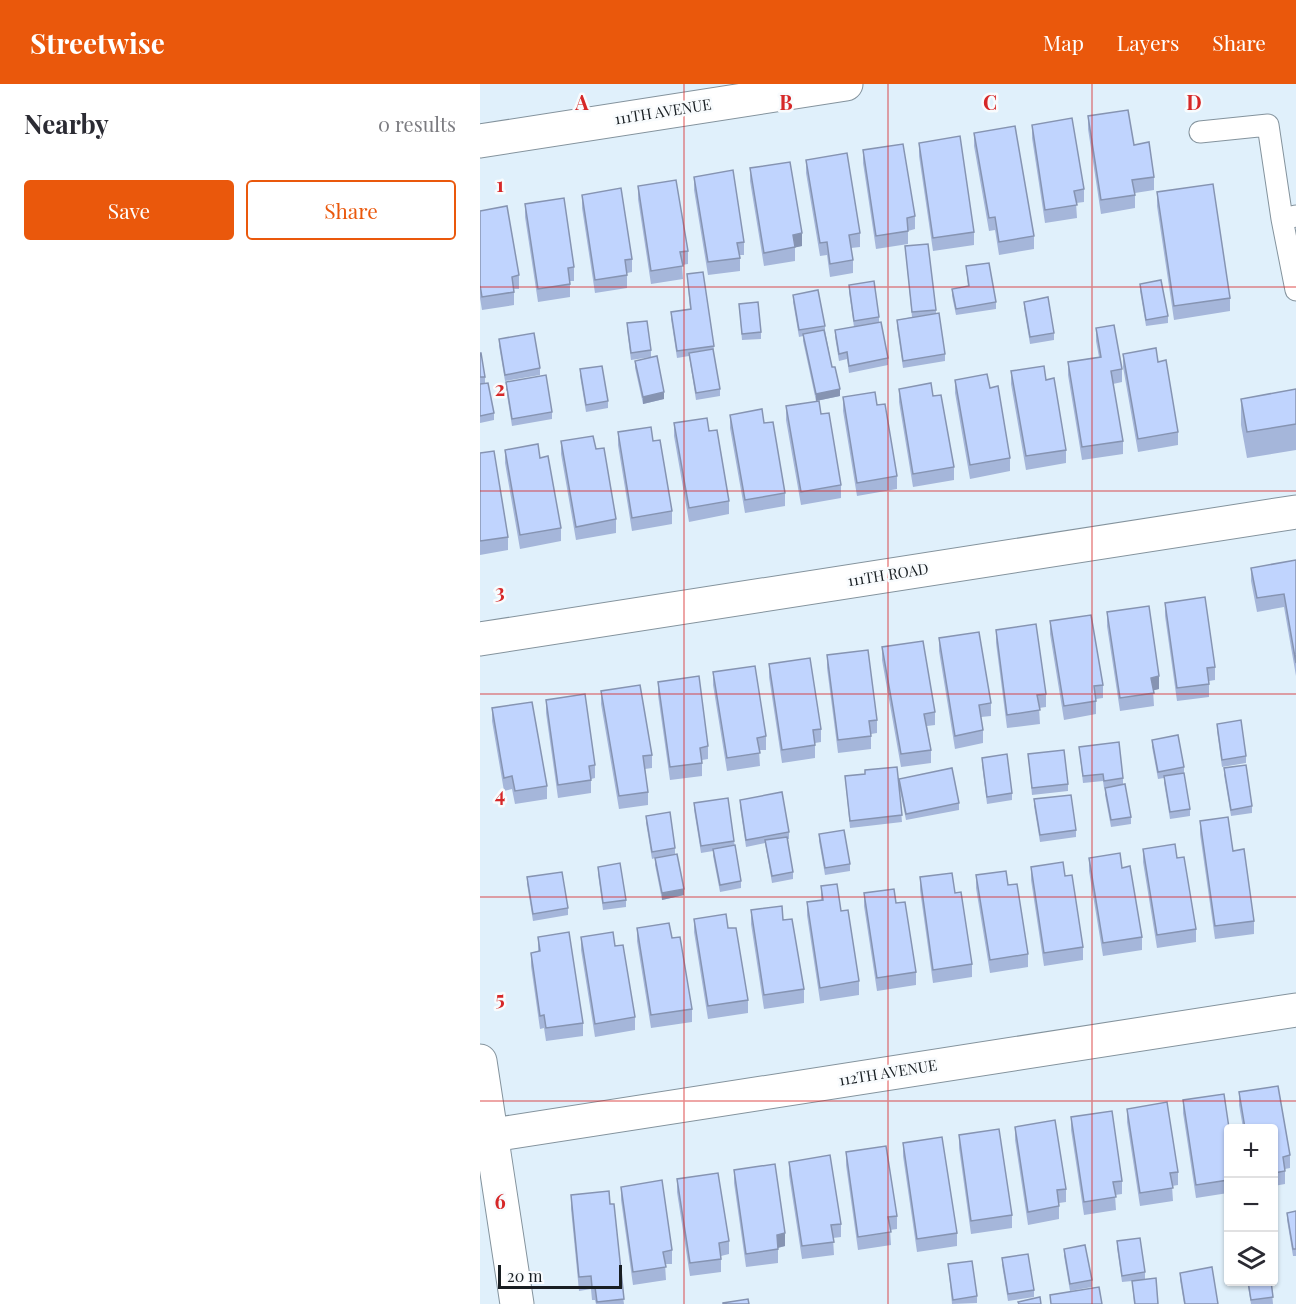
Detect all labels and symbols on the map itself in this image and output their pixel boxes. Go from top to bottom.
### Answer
text: A [574,88,589,115]
text: B [779,88,793,115]
text: C [983,88,997,115]
text: D [1186,88,1202,115]
street label: 111TH AVENUE [613,93,713,129]
text: 1 [496,170,504,197]
text: 2 [495,374,505,401]
street label: 111TH ROAD [846,558,930,590]
text: 3 [495,577,505,604]
text: 4 [495,780,505,807]
text: 5 [495,984,505,1011]
street label: 112TH AVENUE [837,1054,939,1090]
text: 6 [494,1187,506,1214]
scale bar [498,1262,622,1290]

